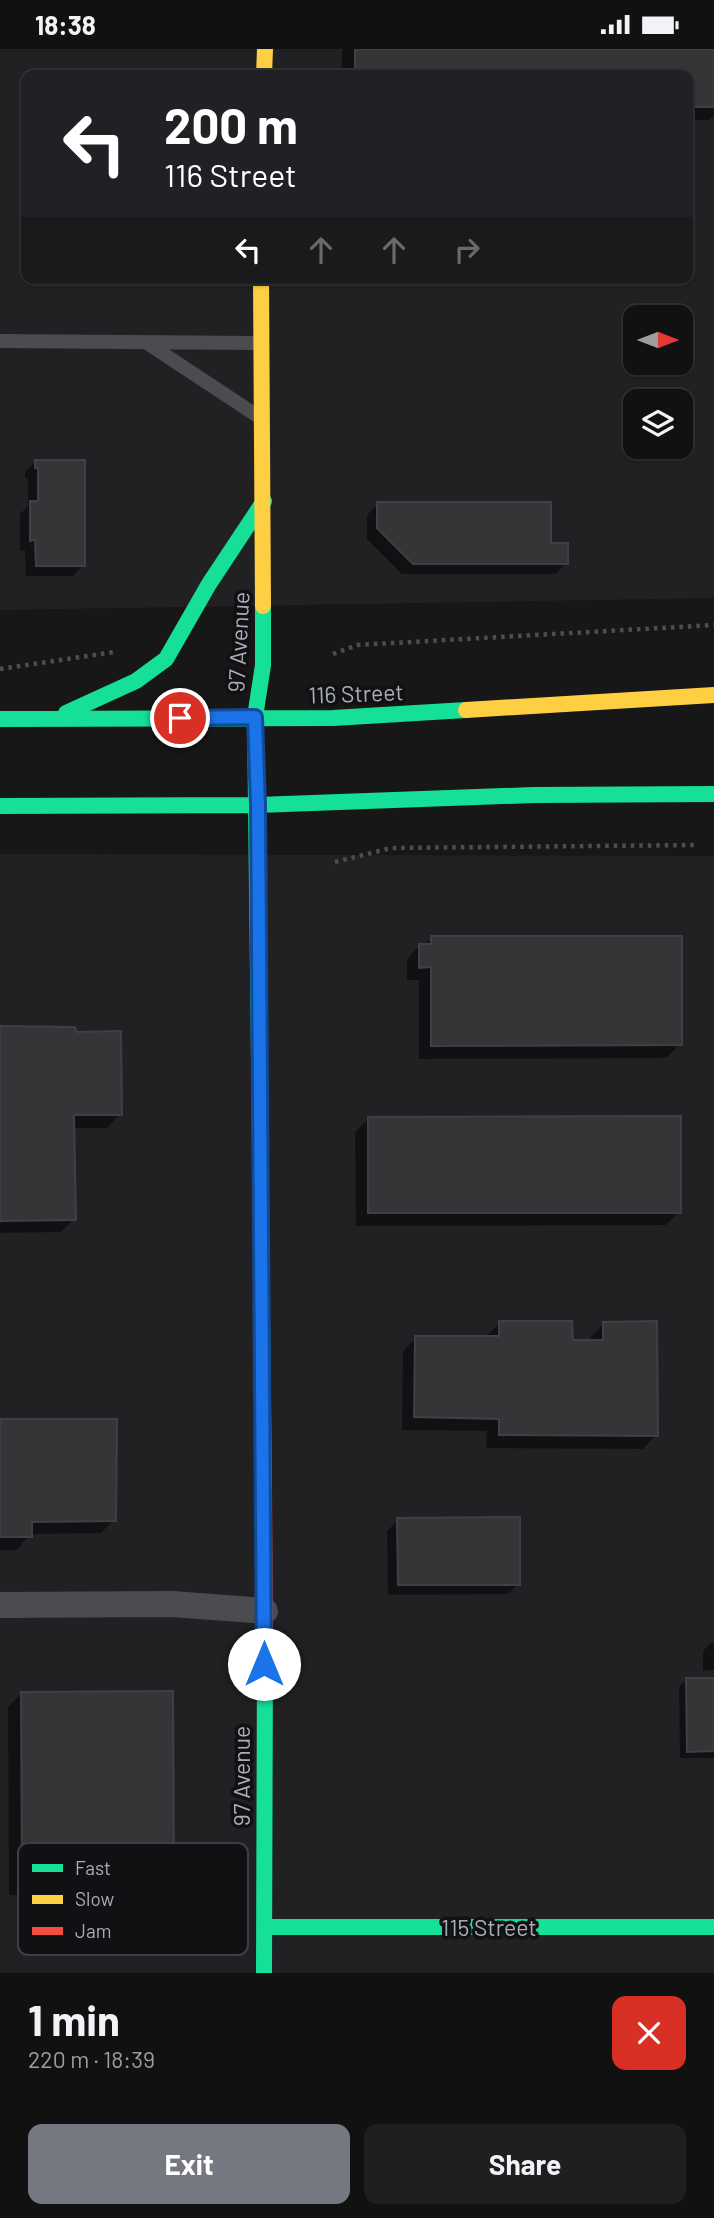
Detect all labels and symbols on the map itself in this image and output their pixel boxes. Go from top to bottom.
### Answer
north arrow [623,305,693,375]
street label: 97 Avenue [221,591,255,693]
street label: 116 Street [308,677,404,709]
pin [150,688,210,748]
position arrow [227,1627,301,1701]
street label: 97 Avenue [227,1726,255,1826]
legend [18,1843,248,1955]
text: Fast [75,1856,111,1879]
text: Slow [75,1887,114,1910]
street label: 115 Street [441,1913,537,1941]
text: Jam [75,1919,111,1942]

